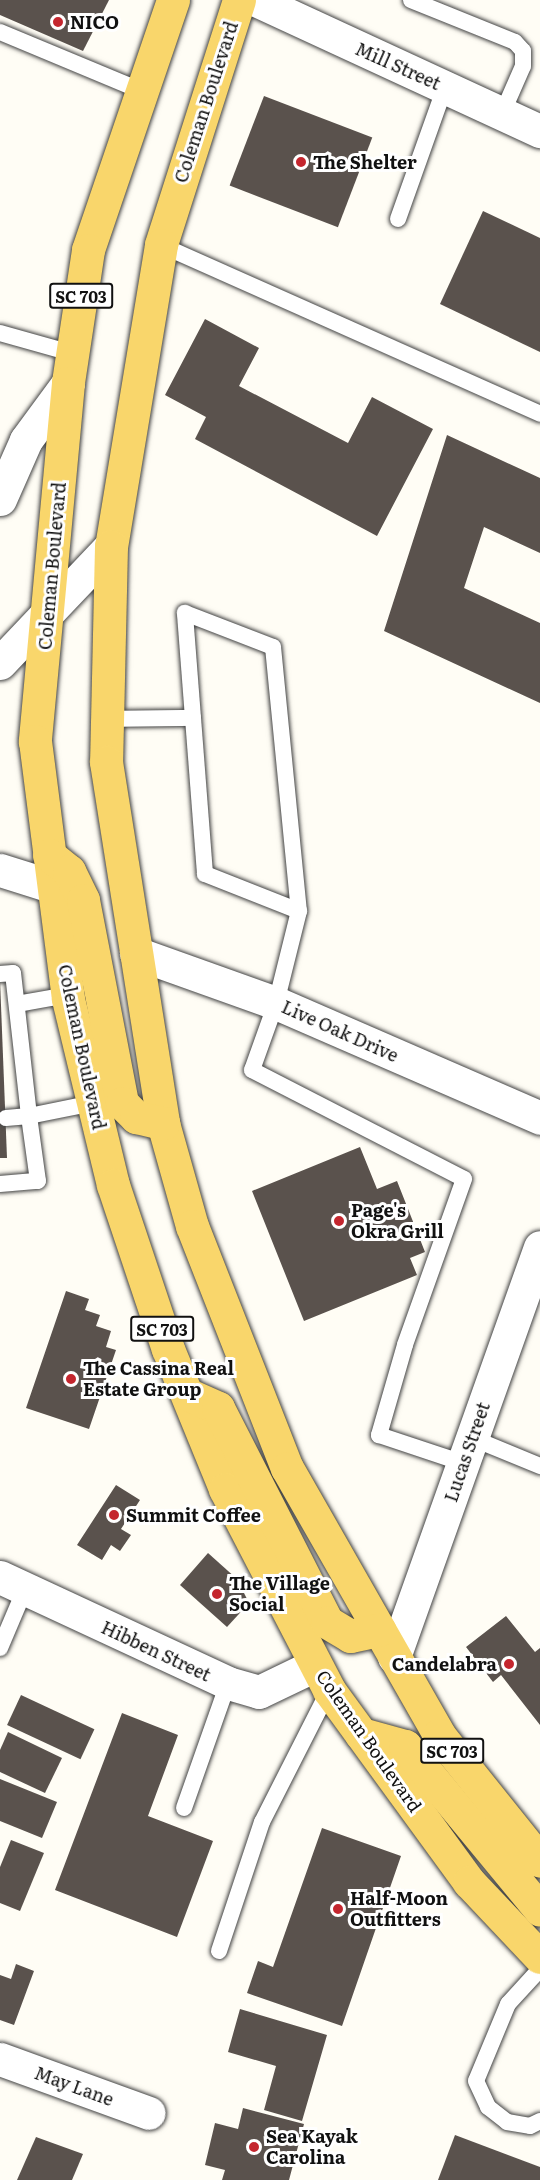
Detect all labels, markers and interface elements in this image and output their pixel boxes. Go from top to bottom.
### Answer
place label: NICO [70,11,119,33]
marker: NICO [51,15,65,29]
street label: Coleman Boulevard [170,19,242,185]
street label: Mill Street [352,38,444,94]
place label: The Shelter [313,151,417,173]
marker: The Shelter [294,155,308,169]
road number: SC 703 [48,283,114,309]
street label: Coleman Boulevard [34,481,70,651]
street label: Coleman Boulevard [54,962,110,1132]
street label: Live Oak Drive [278,996,402,1066]
place label: Page's Okra Grill [351,1200,444,1242]
marker: Page's Okra Grill [332,1214,346,1228]
road number: SC 703 [129,1316,195,1342]
place label: The Cassina Real Estate Group [83,1358,234,1400]
marker: The Cassina Real Estate Group [64,1372,78,1386]
street label: Lucas Street [440,1399,494,1505]
place label: Summit Coffee [126,1504,261,1526]
marker: Summit Coffee [107,1508,121,1522]
place label: The Village Social [229,1573,330,1616]
marker: The Village Social [210,1587,224,1601]
street label: Hibben Street [98,1616,214,1686]
place label: Candelabra [392,1653,497,1675]
marker: Candelabra [502,1657,516,1671]
street label: Coleman Boulevard [312,1666,426,1816]
road number: SC 703 [419,1738,485,1764]
place label: Half-Moon Outfitters [350,1888,448,1930]
marker: Half-Moon Outfitters [331,1902,345,1916]
street label: May Lane [32,2062,116,2110]
place label: Sea Kayak Carolina [266,2126,358,2168]
marker: Sea Kayak Carolina [247,2140,261,2154]

